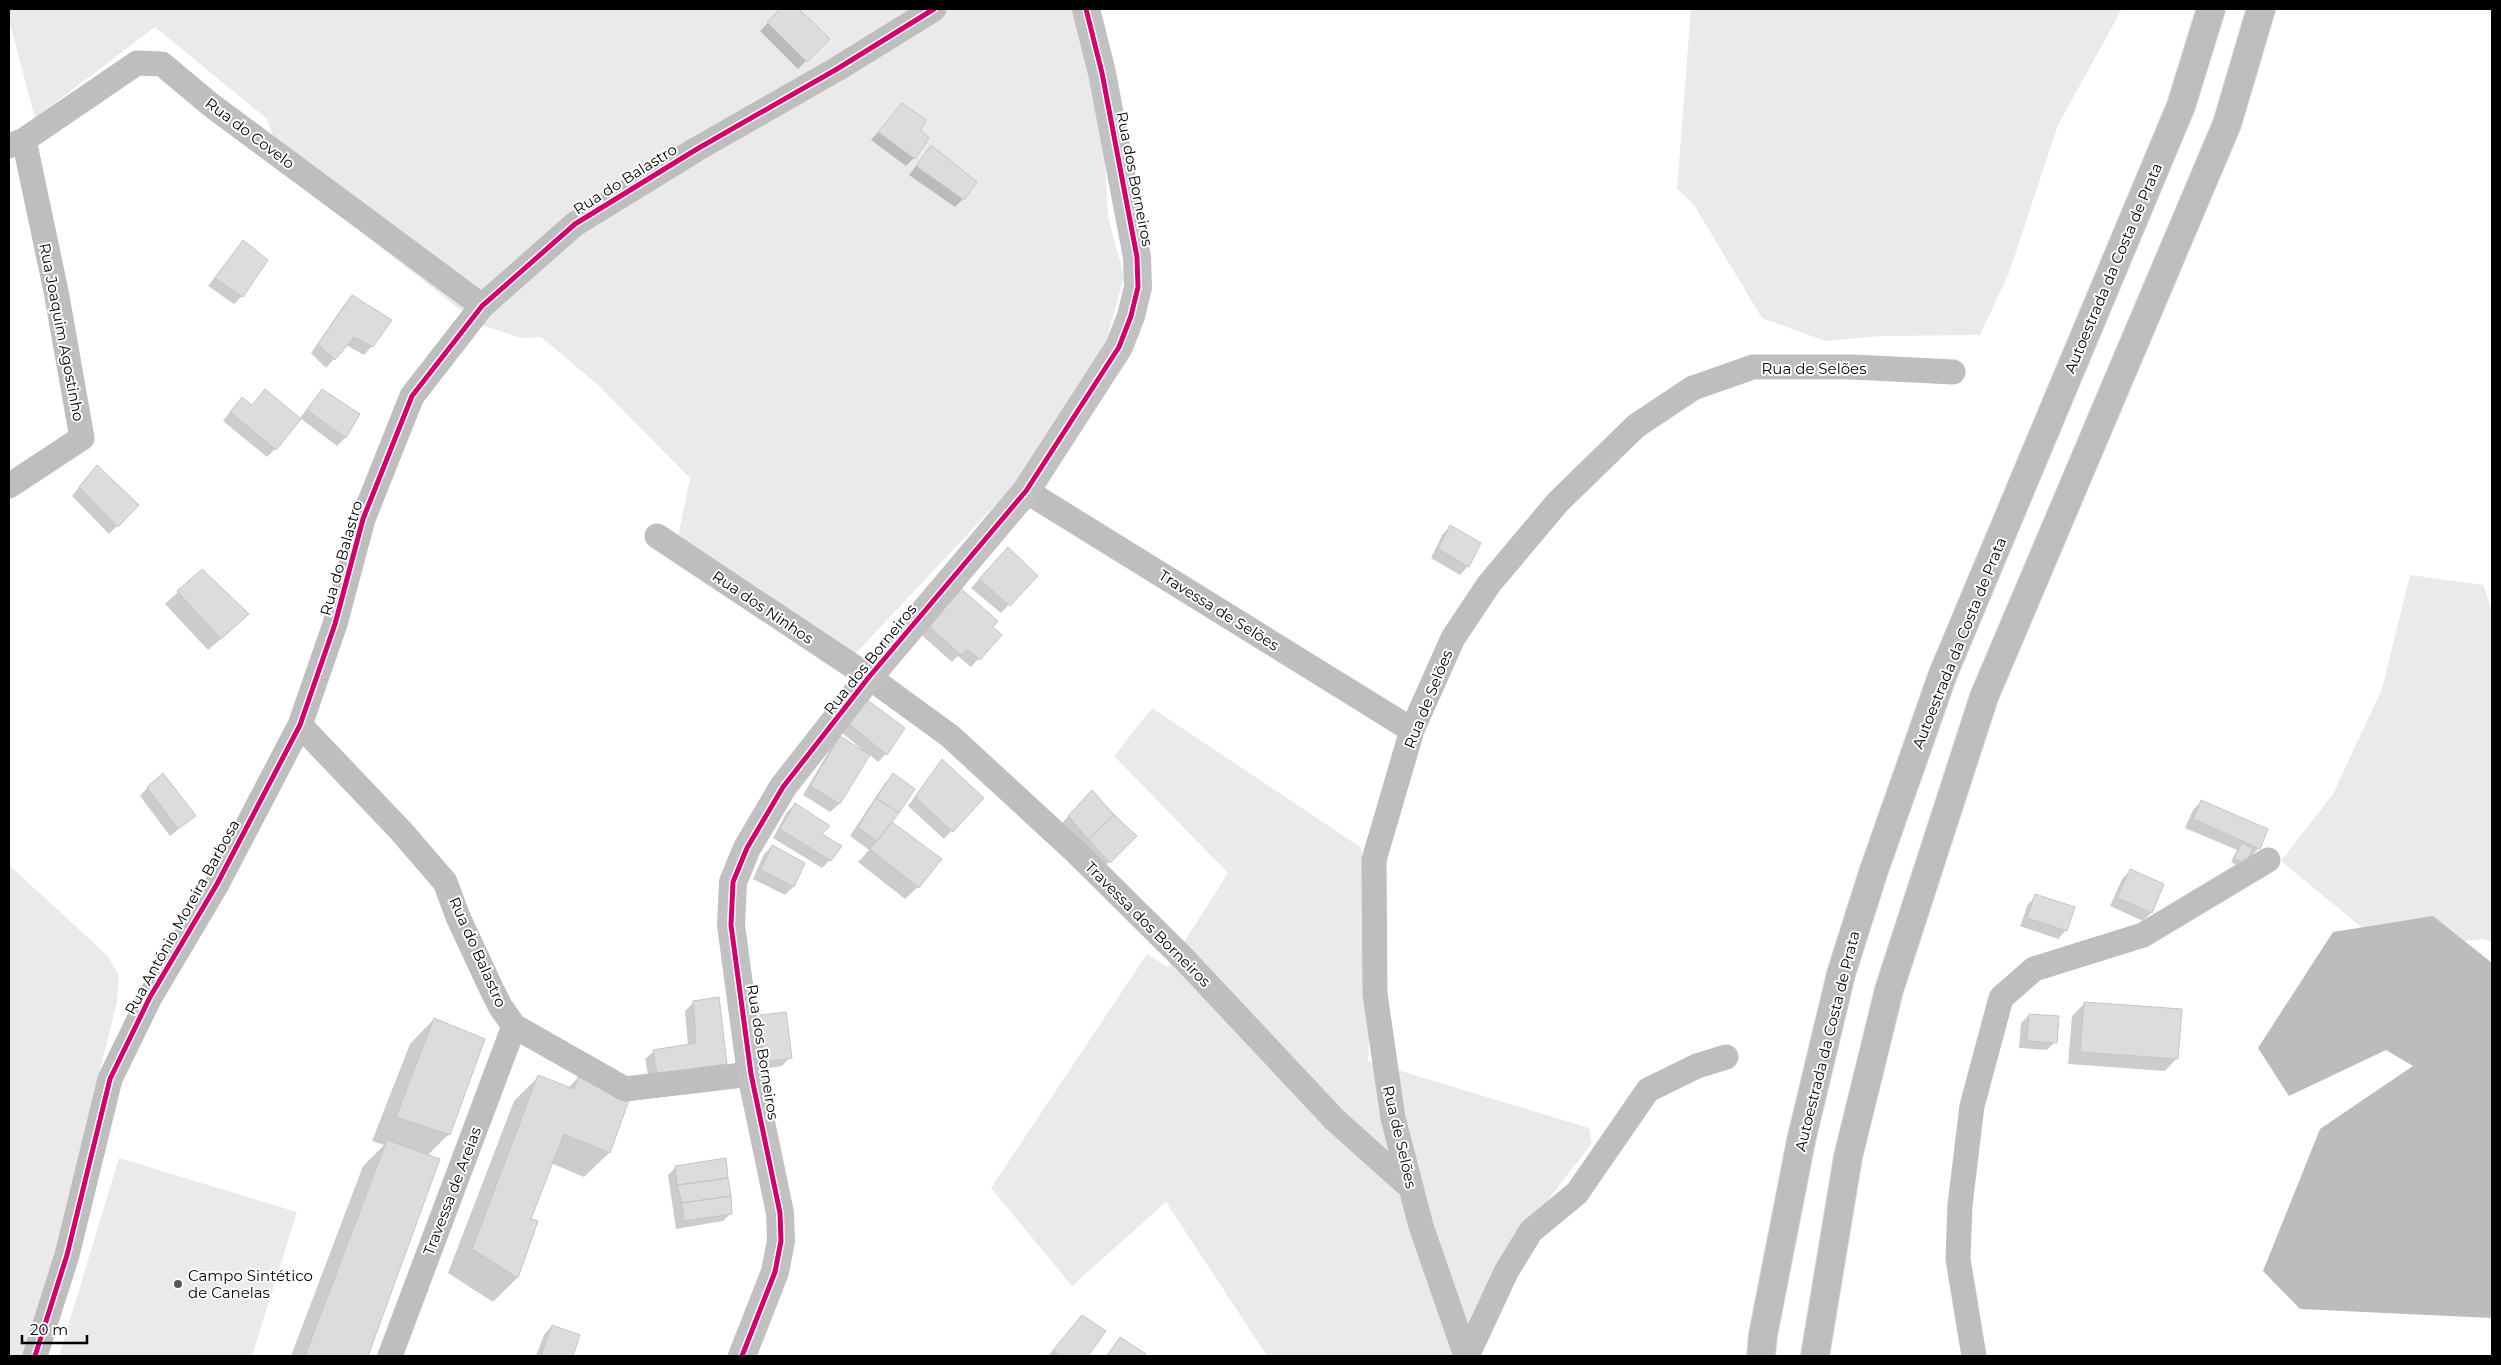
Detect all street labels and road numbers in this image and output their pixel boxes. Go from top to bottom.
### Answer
street label: Rua do Covelo [202,93,298,173]
street label: Rua dos Borneiros [1113,110,1157,248]
street label: Rua do Balastro [570,139,680,219]
street label: Autoestrada da Costa de Prata [2060,160,2166,376]
street label: Rua Joaquim Agostinho [35,241,89,423]
street label: Rua de Selões [1762,359,1866,378]
street label: Rua do Balastro [315,498,367,618]
street label: Autoestrada da Costa de Prata [1908,534,2010,752]
street label: Travessa de Selões [1155,565,1283,655]
street label: Rua dos Ninhos [709,566,817,648]
street label: Rua dos Borneiros [820,600,920,718]
street label: Rua de Selões [1400,647,1456,751]
street label: Rua António Moreira Barbosa [120,816,244,1018]
street label: Travessa dos Borneiros [1081,857,1215,991]
street label: Rua do Balastro [445,894,511,1010]
street label: Autoestrada da Costa de Prata [1790,929,1864,1153]
street label: Rua dos Borneiros [743,983,783,1121]
street label: Rua de Selões [1379,1084,1421,1190]
street label: Travessa de Areias [419,1124,485,1258]

